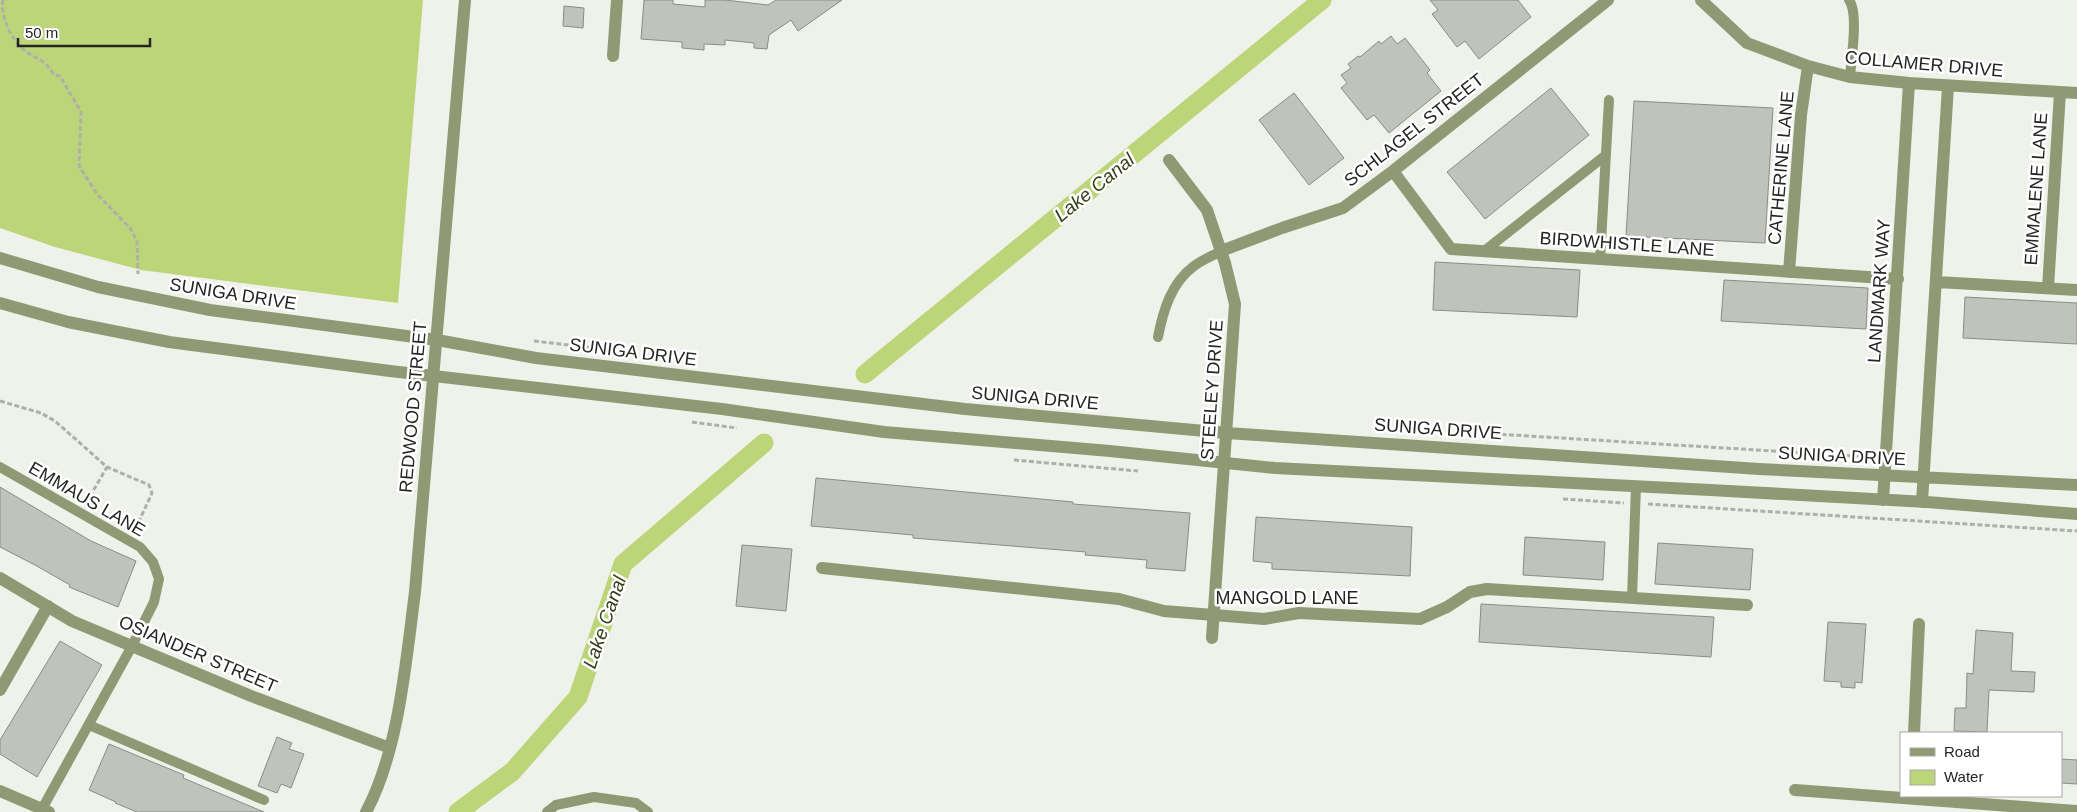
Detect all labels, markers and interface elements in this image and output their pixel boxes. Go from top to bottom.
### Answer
scale bar [18,15,150,47]
text: 50 m [25,24,58,41]
street label: COLLAMER DRIVE [1844,47,2004,81]
street label: SCHLAGEL STREET [1340,69,1488,191]
street label: CATHERINE LANE [1764,90,1798,246]
street label: EMMALENE LANE [2021,112,2051,266]
water label: Lake Canal [1050,148,1139,226]
street label: LANDMARK WAY [1864,218,1894,364]
street label: BIRDWHISTLE LANE [1539,228,1715,260]
street label: SUNIGA DRIVE [168,274,298,314]
street label: STEELEY DRIVE [1197,319,1227,461]
street label: REDWOOD STREET [396,320,430,494]
street label: SUNIGA DRIVE [568,334,698,370]
street label: SUNIGA DRIVE [970,382,1100,414]
street label: SUNIGA DRIVE [1373,415,1503,443]
street label: SUNIGA DRIVE [1778,443,1906,469]
street label: EMMAUS LANE [25,458,149,540]
water label: Lake Canal [579,573,630,671]
street label: MANGOLD LANE [1215,588,1359,608]
street label: OSIANDER STREET [116,612,280,696]
legend [1900,732,2062,797]
text: Road [1944,743,1980,760]
text: Water [1944,768,1983,785]

